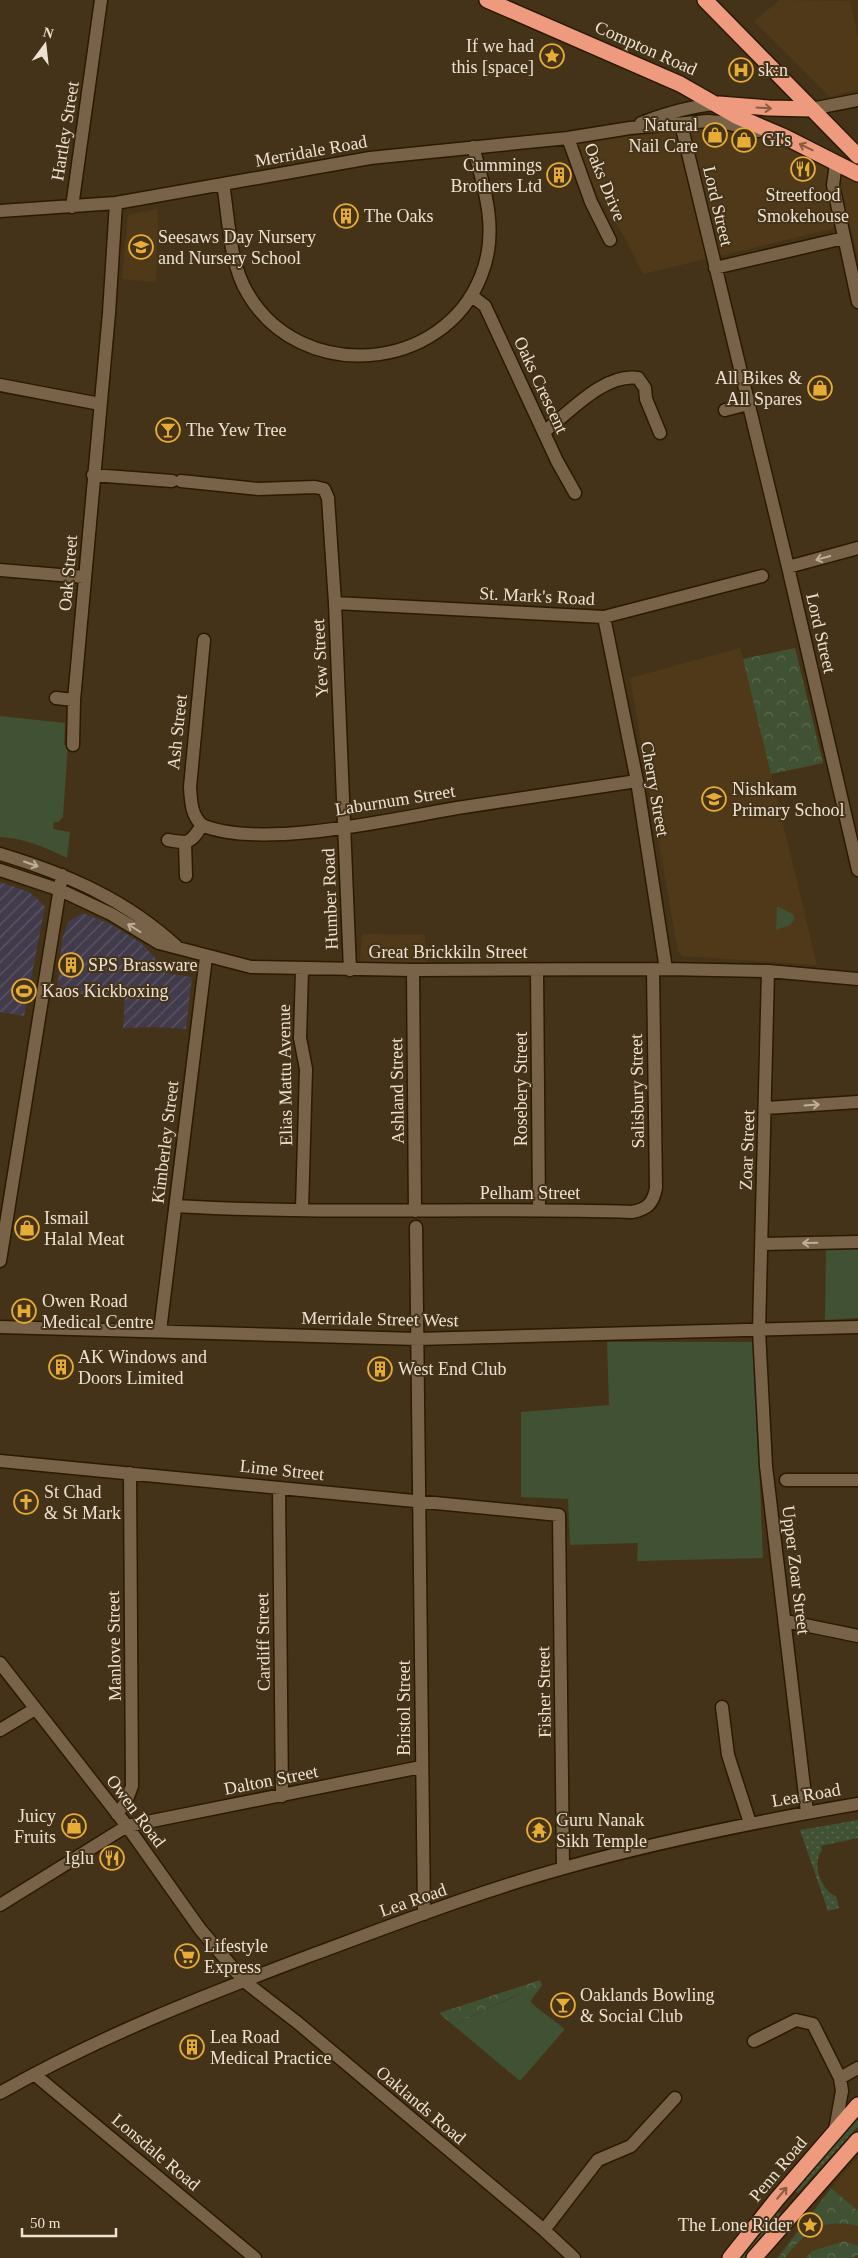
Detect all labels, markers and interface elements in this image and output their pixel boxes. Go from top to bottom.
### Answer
street label: Compton Road [592,17,700,79]
north arrow [20,20,70,70]
text: N [41,24,55,41]
place label: If we had this [space] [452,36,534,77]
place icon: If we had this [space] [539,43,565,69]
hospital icon: sk:n [728,57,754,83]
place label: sk:n [758,60,788,80]
street label: Hartley Street [47,80,83,182]
one-way arrow [756,103,772,112]
place label: Natural Nail Care [629,115,698,156]
shop icon: Natural Nail Care [702,122,728,148]
shop icon: GI's [731,127,757,153]
place label: GI's [762,130,791,150]
street label: Merridale Road [253,131,369,171]
street label: Oaks Drive [580,140,630,224]
one-way arrow [799,142,814,151]
place label: Cummings Brothers Ltd [451,155,542,196]
restaurant icon: Streetfood Smokehouse [790,156,816,182]
building icon: Cummings Brothers Ltd [546,162,572,188]
street label: Lord Street [699,164,737,248]
place label: Streetfood Smokehouse [757,185,849,226]
building icon: The Oaks [333,203,359,229]
place label: The Oaks [364,206,433,226]
place label: Seesaws Day Nursery and Nursery School [158,227,316,268]
school or university icon: Seesaws Day Nursery and Nursery School [128,234,154,260]
street label: Oaks Crescent [510,333,572,437]
place label: All Bikes & All Spares [715,368,802,409]
shop icon: All Bikes & All Spares [807,375,833,401]
bar icon: The Yew Tree [155,417,181,443]
place label: The Yew Tree [186,420,287,440]
street label: Oak Street [55,534,81,612]
one-way arrow [816,553,832,563]
street label: St. Mark's Road [479,583,595,609]
street label: Lord Street [802,591,840,675]
street label: Yew Street [308,618,332,698]
street label: Ash Street [163,693,191,771]
street label: Cherry Street [637,740,673,838]
place label: Nishkam Primary School [732,779,845,820]
street label: Laburnum Street [333,781,457,819]
school or university icon: Nishkam Primary School [701,786,727,812]
street label: Humber Road [318,848,342,950]
one-way arrow [23,860,39,869]
one-way arrow [127,923,141,933]
street label: Great Brickkiln Street [369,942,527,962]
building icon: SPS Brassware [58,952,84,978]
place label: SPS Brassware [88,955,198,975]
sports icon: Kaos Kickboxing [11,978,37,1004]
place label: Kaos Kickboxing [42,981,168,1001]
street label: Elias Mattu Avenue [274,1004,296,1146]
street label: Rosebery Street [511,1032,531,1146]
street label: Salisbury Street [626,1034,648,1148]
street label: Ashland Street [386,1038,408,1144]
street label: Kimberley Street [148,1080,182,1204]
one-way arrow [804,1100,820,1109]
street label: Zoar Street [736,1109,758,1191]
street label: Pelham Street [480,1183,580,1203]
place label: Ismail Halal Meat [44,1208,124,1249]
shop icon: Ismail Halal Meat [14,1215,40,1241]
one-way arrow [802,1238,818,1248]
place label: Owen Road Medical Centre [42,1291,153,1332]
hospital icon: Owen Road Medical Centre [11,1298,37,1324]
street label: Merridale Street West [301,1308,459,1330]
place label: AK Windows and Doors Limited [78,1347,207,1388]
building icon: AK Windows and Doors Limited [48,1354,74,1380]
building icon: West End Club [367,1356,393,1382]
place label: West End Club [398,1359,507,1379]
street label: Lime Street [239,1456,325,1484]
place label: St Chad & St Mark [44,1482,121,1523]
church icon: St Chad & St Mark [13,1489,39,1515]
street label: Upper Zoar Street [778,1504,814,1636]
street label: Manlove Street [103,1591,125,1701]
street label: Cardiff Street [252,1593,274,1691]
street label: Fisher Street [533,1646,555,1738]
street label: Bristol Street [394,1660,414,1756]
street label: Dalton Street [222,1761,320,1799]
street label: Owen Road [102,1771,170,1851]
street label: Lea Road [770,1779,842,1811]
place label: Juicy Fruits [14,1806,56,1847]
place label: Guru Nanak Sikh Temple [556,1810,647,1851]
shop icon: Juicy Fruits [61,1813,87,1839]
temple icon: Guru Nanak Sikh Temple [526,1817,552,1843]
restaurant icon: Iglu [99,1845,125,1871]
place label: Iglu [65,1848,94,1868]
street label: Lea Road [377,1879,449,1921]
place label: Lifestyle Express [204,1936,268,1977]
supermarket icon: Lifestyle Express [174,1943,200,1969]
place label: Oaklands Bowling & Social Club [580,1985,715,2026]
bar icon: Oaklands Bowling & Social Club [550,1992,576,2018]
place label: Lea Road Medical Practice [210,2027,331,2068]
building icon: Lea Road Medical Practice [179,2034,205,2060]
street label: Oaklands Road [372,2062,470,2148]
street label: Lonsdale Road [108,2109,204,2195]
street label: Penn Road [745,2133,811,2205]
one-way arrow [777,2186,788,2199]
scale bar [22,2206,116,2238]
place icon: The Lone Rider [797,2212,823,2238]
text: 50 m [30,2215,61,2231]
place label: The Lone Rider [678,2215,792,2235]

